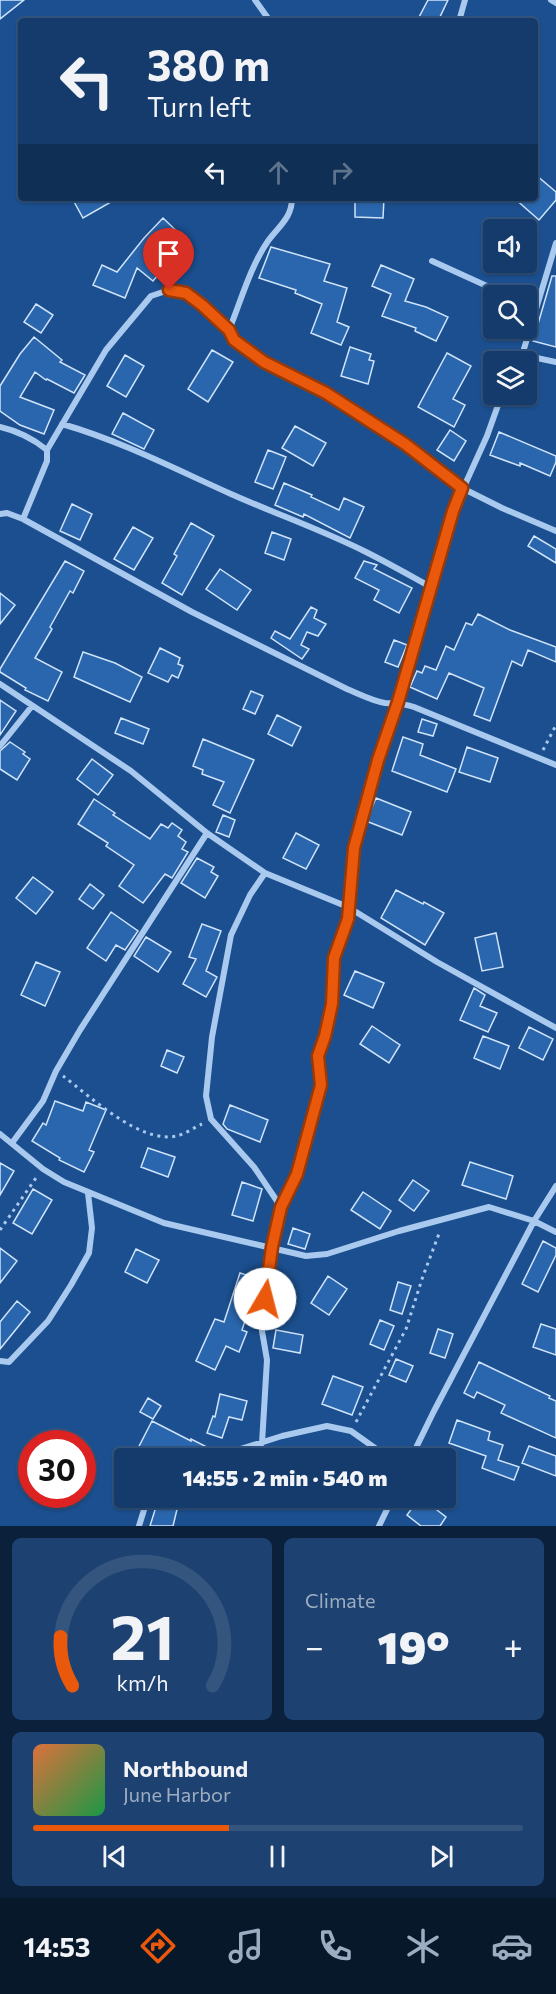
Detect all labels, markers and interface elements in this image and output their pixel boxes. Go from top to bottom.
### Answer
text: 380 m [147,38,270,90]
icon: left [48,42,126,120]
text: Turn left [147,90,251,123]
icon: left [199,156,232,189]
icon: ahead [262,156,295,189]
icon: right [325,156,358,189]
map controls [483,219,537,405]
button: sound [483,219,537,273]
pin [143,228,194,290]
icon: arrive [152,237,185,270]
button: search [483,285,537,339]
button: layers [483,351,537,405]
position arrow [233,1267,297,1331]
speed limit sign: 30 [18,1430,96,1508]
text: 14:55 · 2 min · 540 m [182,1464,388,1491]
text: Climate [305,1588,375,1612]
text: 21 [110,1597,174,1673]
text: 19° [378,1618,450,1673]
text: − [305,1625,324,1666]
text: + [504,1625,523,1666]
text: km/h [116,1669,168,1695]
text: Northbound [123,1755,248,1782]
text: June Harbor [123,1782,231,1806]
icon: previous [98,1840,131,1873]
icon: pause [261,1840,294,1873]
icon: next [425,1840,458,1873]
icon: directions [137,1925,179,1967]
icon: music [225,1925,267,1967]
icon: phone [314,1925,356,1967]
icon: climate [402,1925,444,1967]
icon: car [491,1925,533,1967]
text: 14:53 [23,1930,91,1963]

